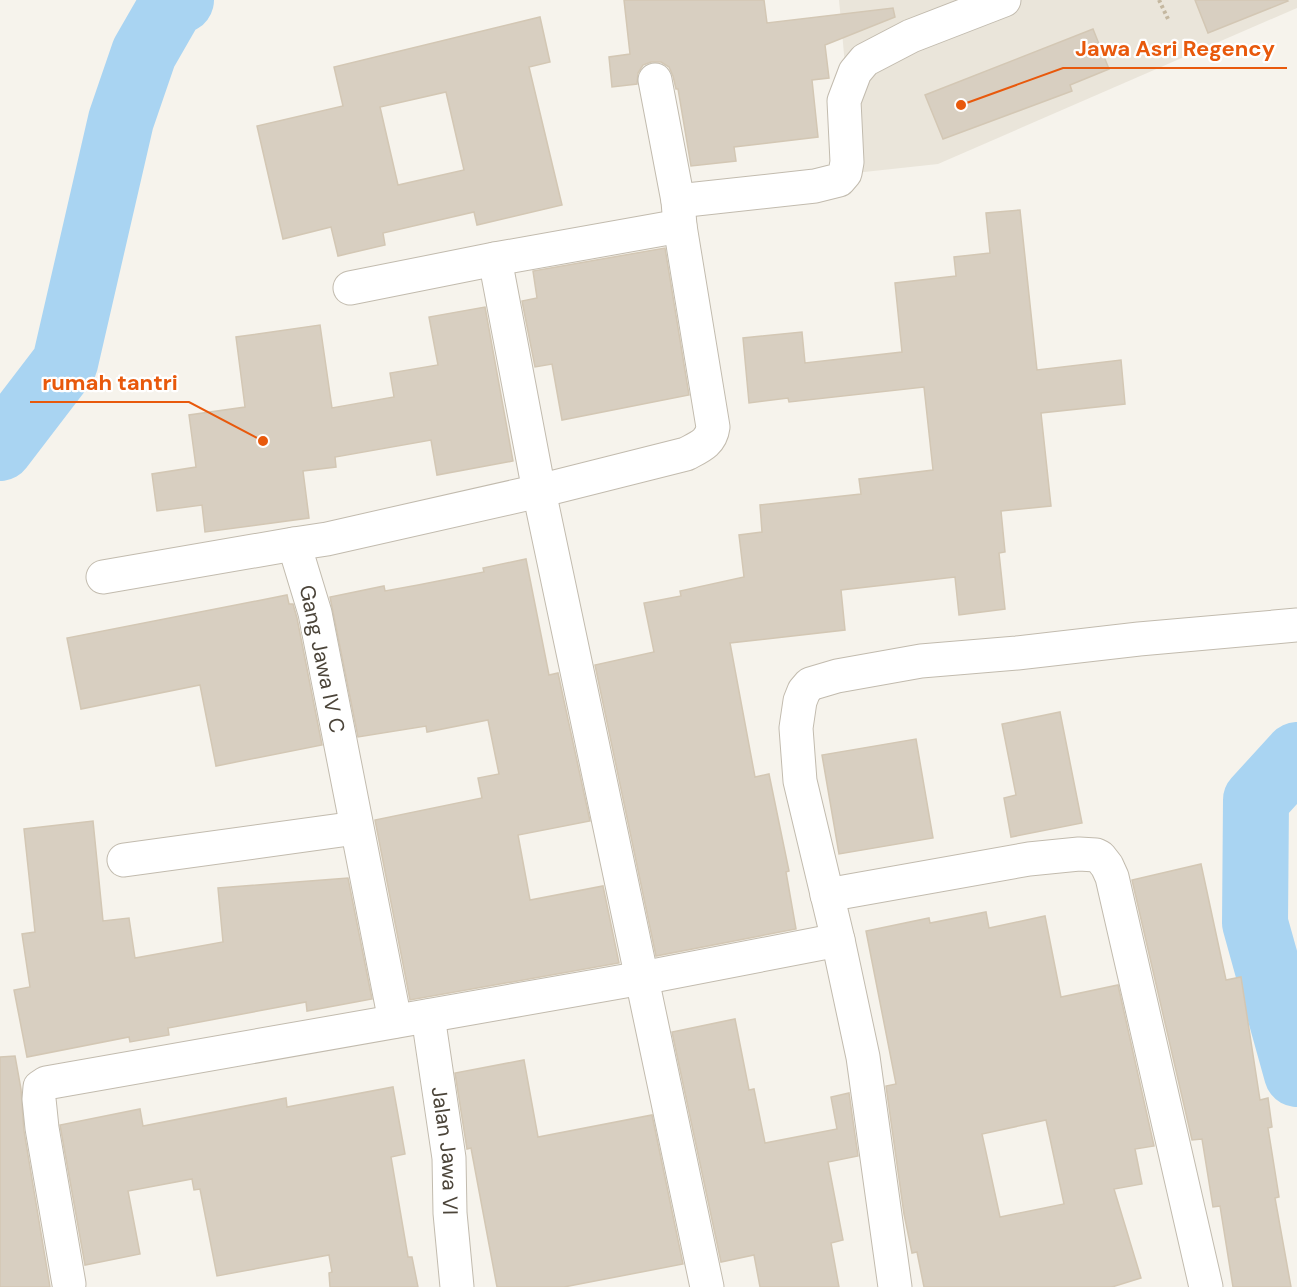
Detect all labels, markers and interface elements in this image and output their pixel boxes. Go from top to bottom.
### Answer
callout: Jawa Asri Regency [1063,28,1287,68]
text: Jawa Asri Regency [1075,34,1275,63]
callout: rumah tantri [30,362,189,402]
text: rumah tantri [42,368,178,397]
street label: Gang Jawa IV C [293,582,351,736]
street label: Jalan Jawa VI [425,1085,464,1215]

